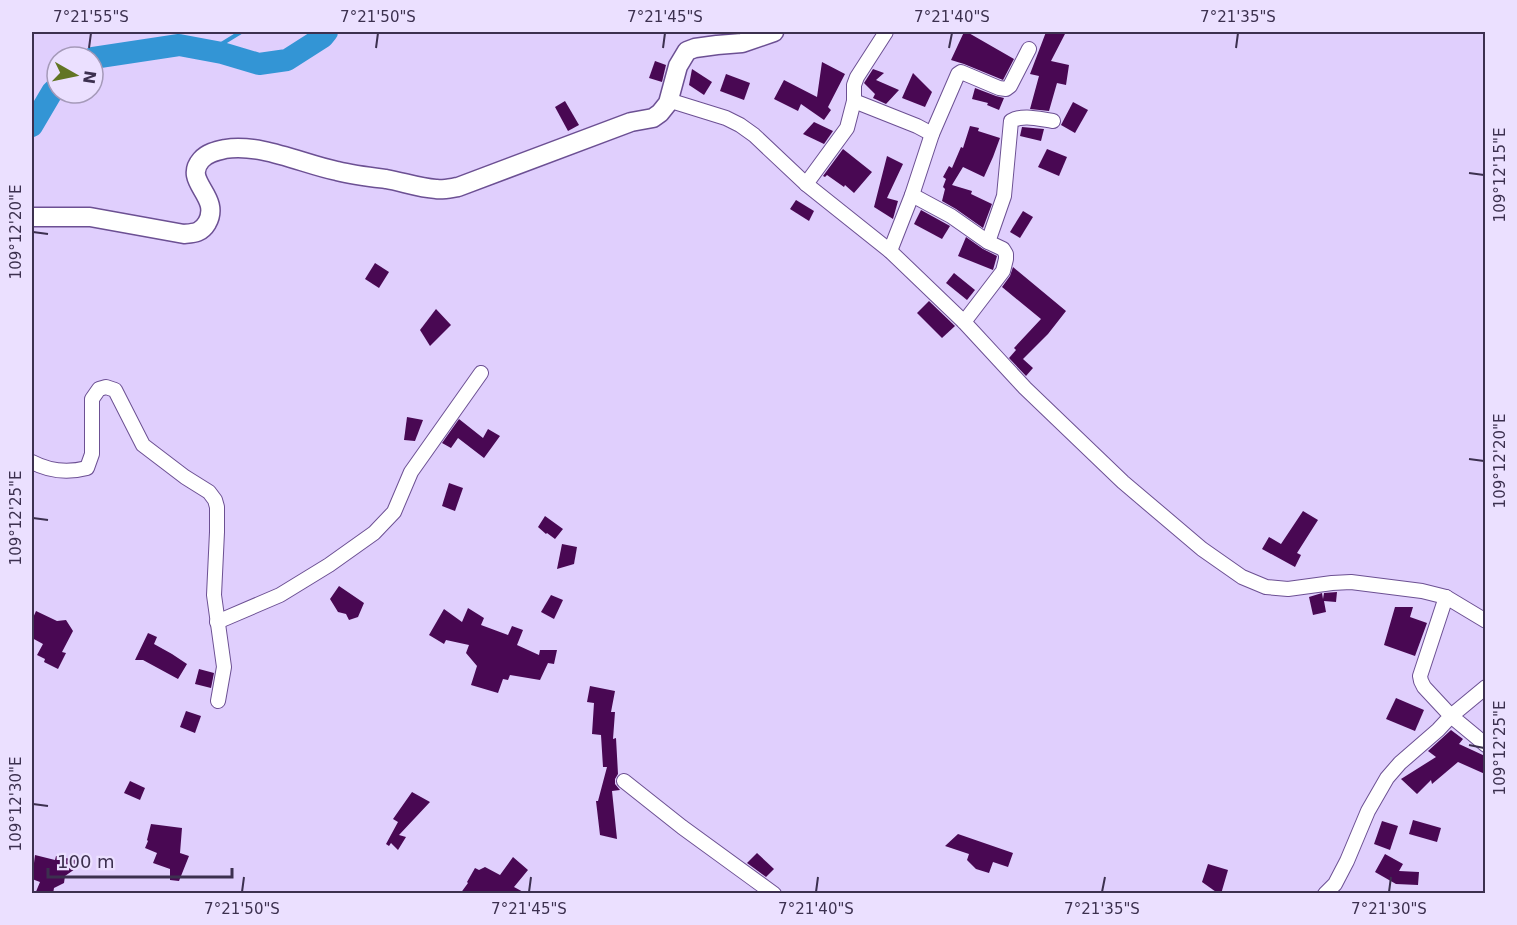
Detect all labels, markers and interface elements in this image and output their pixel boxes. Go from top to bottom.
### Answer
text: 7°21'55"S [53,8,129,26]
text: 7°21'50"S [340,8,416,26]
text: 7°21'45"S [627,8,703,26]
text: 7°21'40"S [914,8,990,26]
text: 7°21'35"S [1200,8,1276,26]
north arrow [45,45,105,105]
text: N [79,69,100,85]
text: 109°12'15"E [1491,128,1509,222]
text: 109°12'20"E [7,185,25,279]
text: 109°12'20"E [1491,414,1509,508]
text: 109°12'25"E [7,471,25,565]
text: 109°12'25"E [1491,701,1509,795]
text: 109°12'30"E [7,757,25,851]
scale bar [48,841,232,879]
text: 100 m [57,851,115,872]
text: 7°21'50"S [204,900,280,918]
text: 7°21'45"S [491,900,567,918]
text: 7°21'40"S [778,900,854,918]
text: 7°21'35"S [1064,900,1140,918]
text: 7°21'30"S [1351,900,1427,918]

